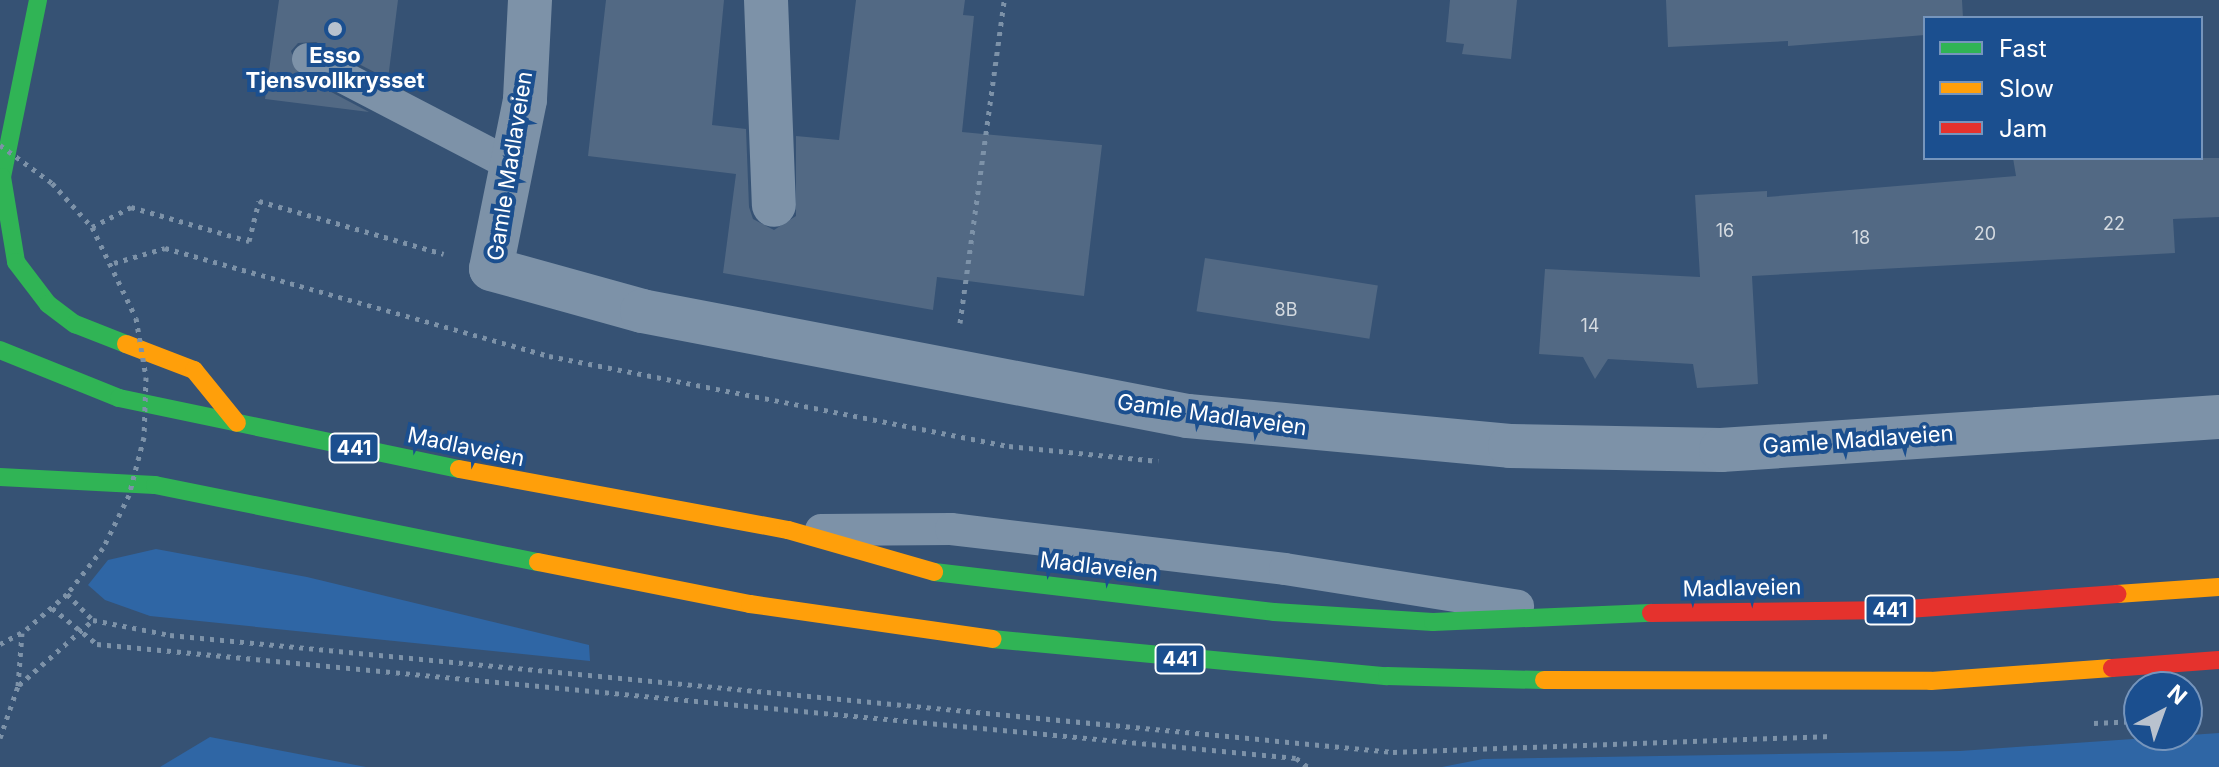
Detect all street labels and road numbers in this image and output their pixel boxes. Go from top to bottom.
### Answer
street label: Gamle Madlaveien [482,69,538,263]
street label: Gamle Madlaveien [1115,389,1309,441]
street label: Gamle Madlaveien [1762,420,1954,460]
street label: Madlaveien [405,422,527,472]
road number: 441 [328,432,380,464]
street label: Madlaveien [1038,547,1160,587]
street label: Madlaveien [1682,574,1802,602]
road number: 441 [1864,594,1916,626]
road number: 441 [1154,643,1206,675]

